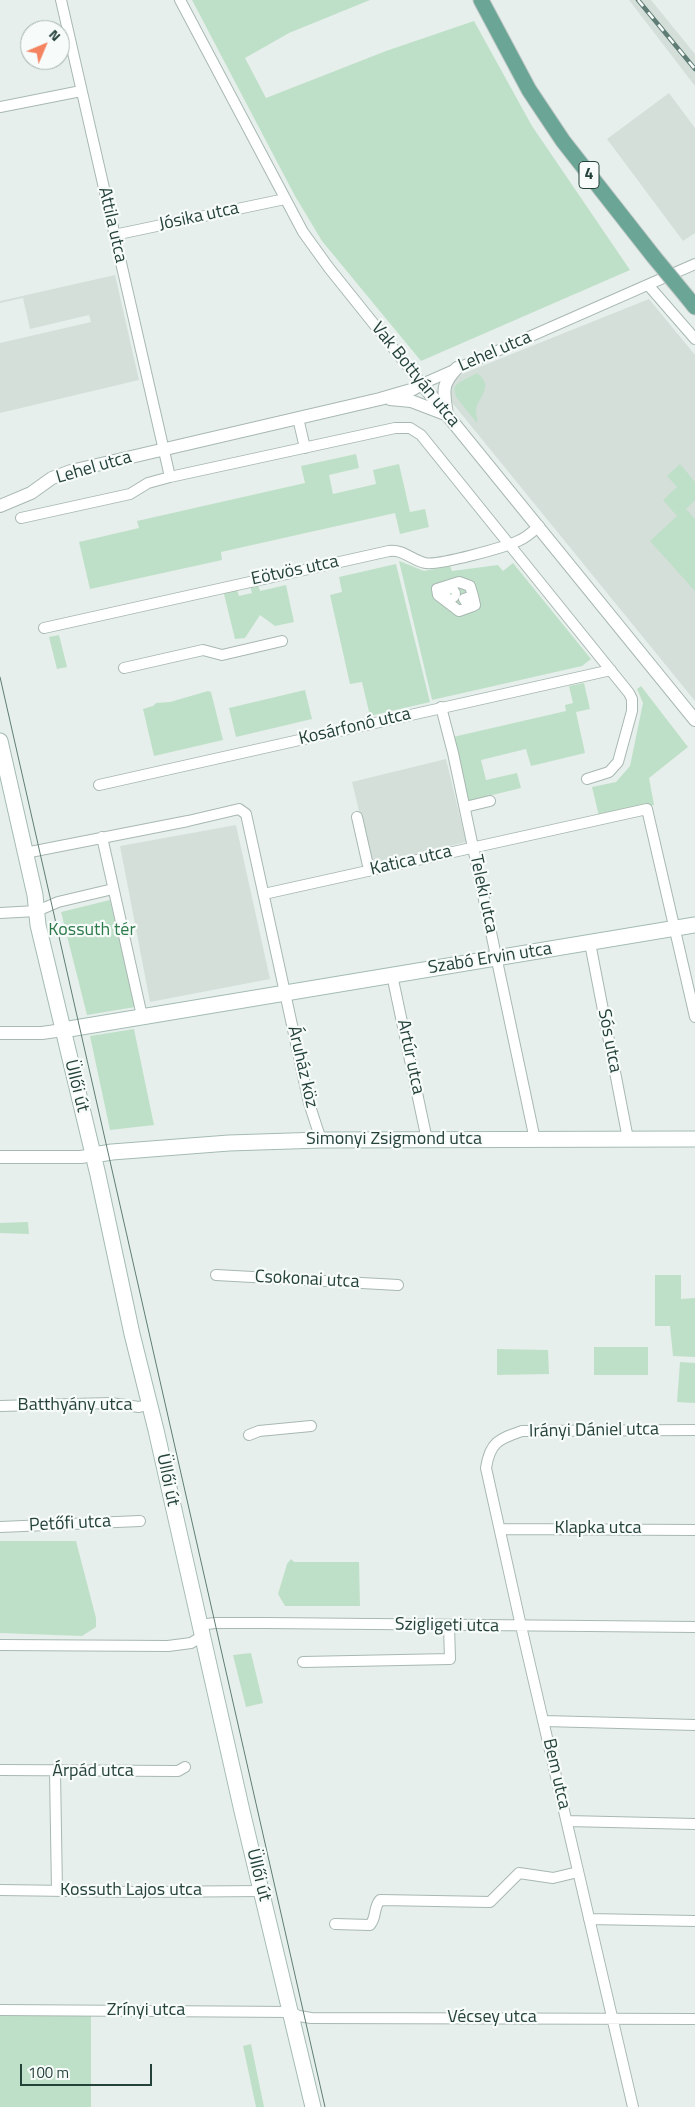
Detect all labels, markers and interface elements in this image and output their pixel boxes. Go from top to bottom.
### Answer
north arrow [20,20,70,70]
text: N [44,24,66,46]
road number: 4 [579,162,599,188]
street label: Attila utca [93,185,131,265]
street label: Jósika utca [157,198,241,236]
street label: Vak Bottyán utca [366,318,464,432]
street label: Lehel utca [455,327,535,377]
street label: Lehel utca [54,447,134,489]
street label: Eötvös utca [249,551,341,591]
street label: Kosárfonó utca [297,704,413,750]
street label: Katica utca [368,841,454,881]
street label: Teleki utca [464,853,502,935]
park label: Kossuth tér [48,920,136,942]
street label: Szabó Ervin utca [427,939,553,979]
street label: Sós utca [592,1007,626,1075]
street label: Artúr utca [392,1018,428,1096]
street label: Áruház köz [282,1024,322,1110]
street label: Üllői út [59,1058,93,1114]
street label: Simonyi Zsigmond utca [306,1129,482,1151]
street label: Csokonai utca [254,1266,360,1294]
street label: Batthyány utca [18,1395,132,1417]
street label: Irányi Dániel utca [529,1419,659,1443]
street label: Üllői út [151,1452,183,1508]
street label: Petőfi utca [28,1511,112,1537]
street label: Klapka utca [554,1518,642,1540]
street label: Szigligeti utca [395,1614,499,1638]
street label: Bem utca [537,1737,575,1811]
street label: Árpád utca [52,1761,134,1783]
street label: Üllői út [241,1847,275,1903]
street label: Kossuth Lajos utca [60,1880,202,1902]
street label: Zrínyi utca [107,2000,185,2022]
street label: Vécsey utca [447,2007,537,2029]
scale bar [22,2054,155,2086]
text: 100 m [28,2061,69,2084]

